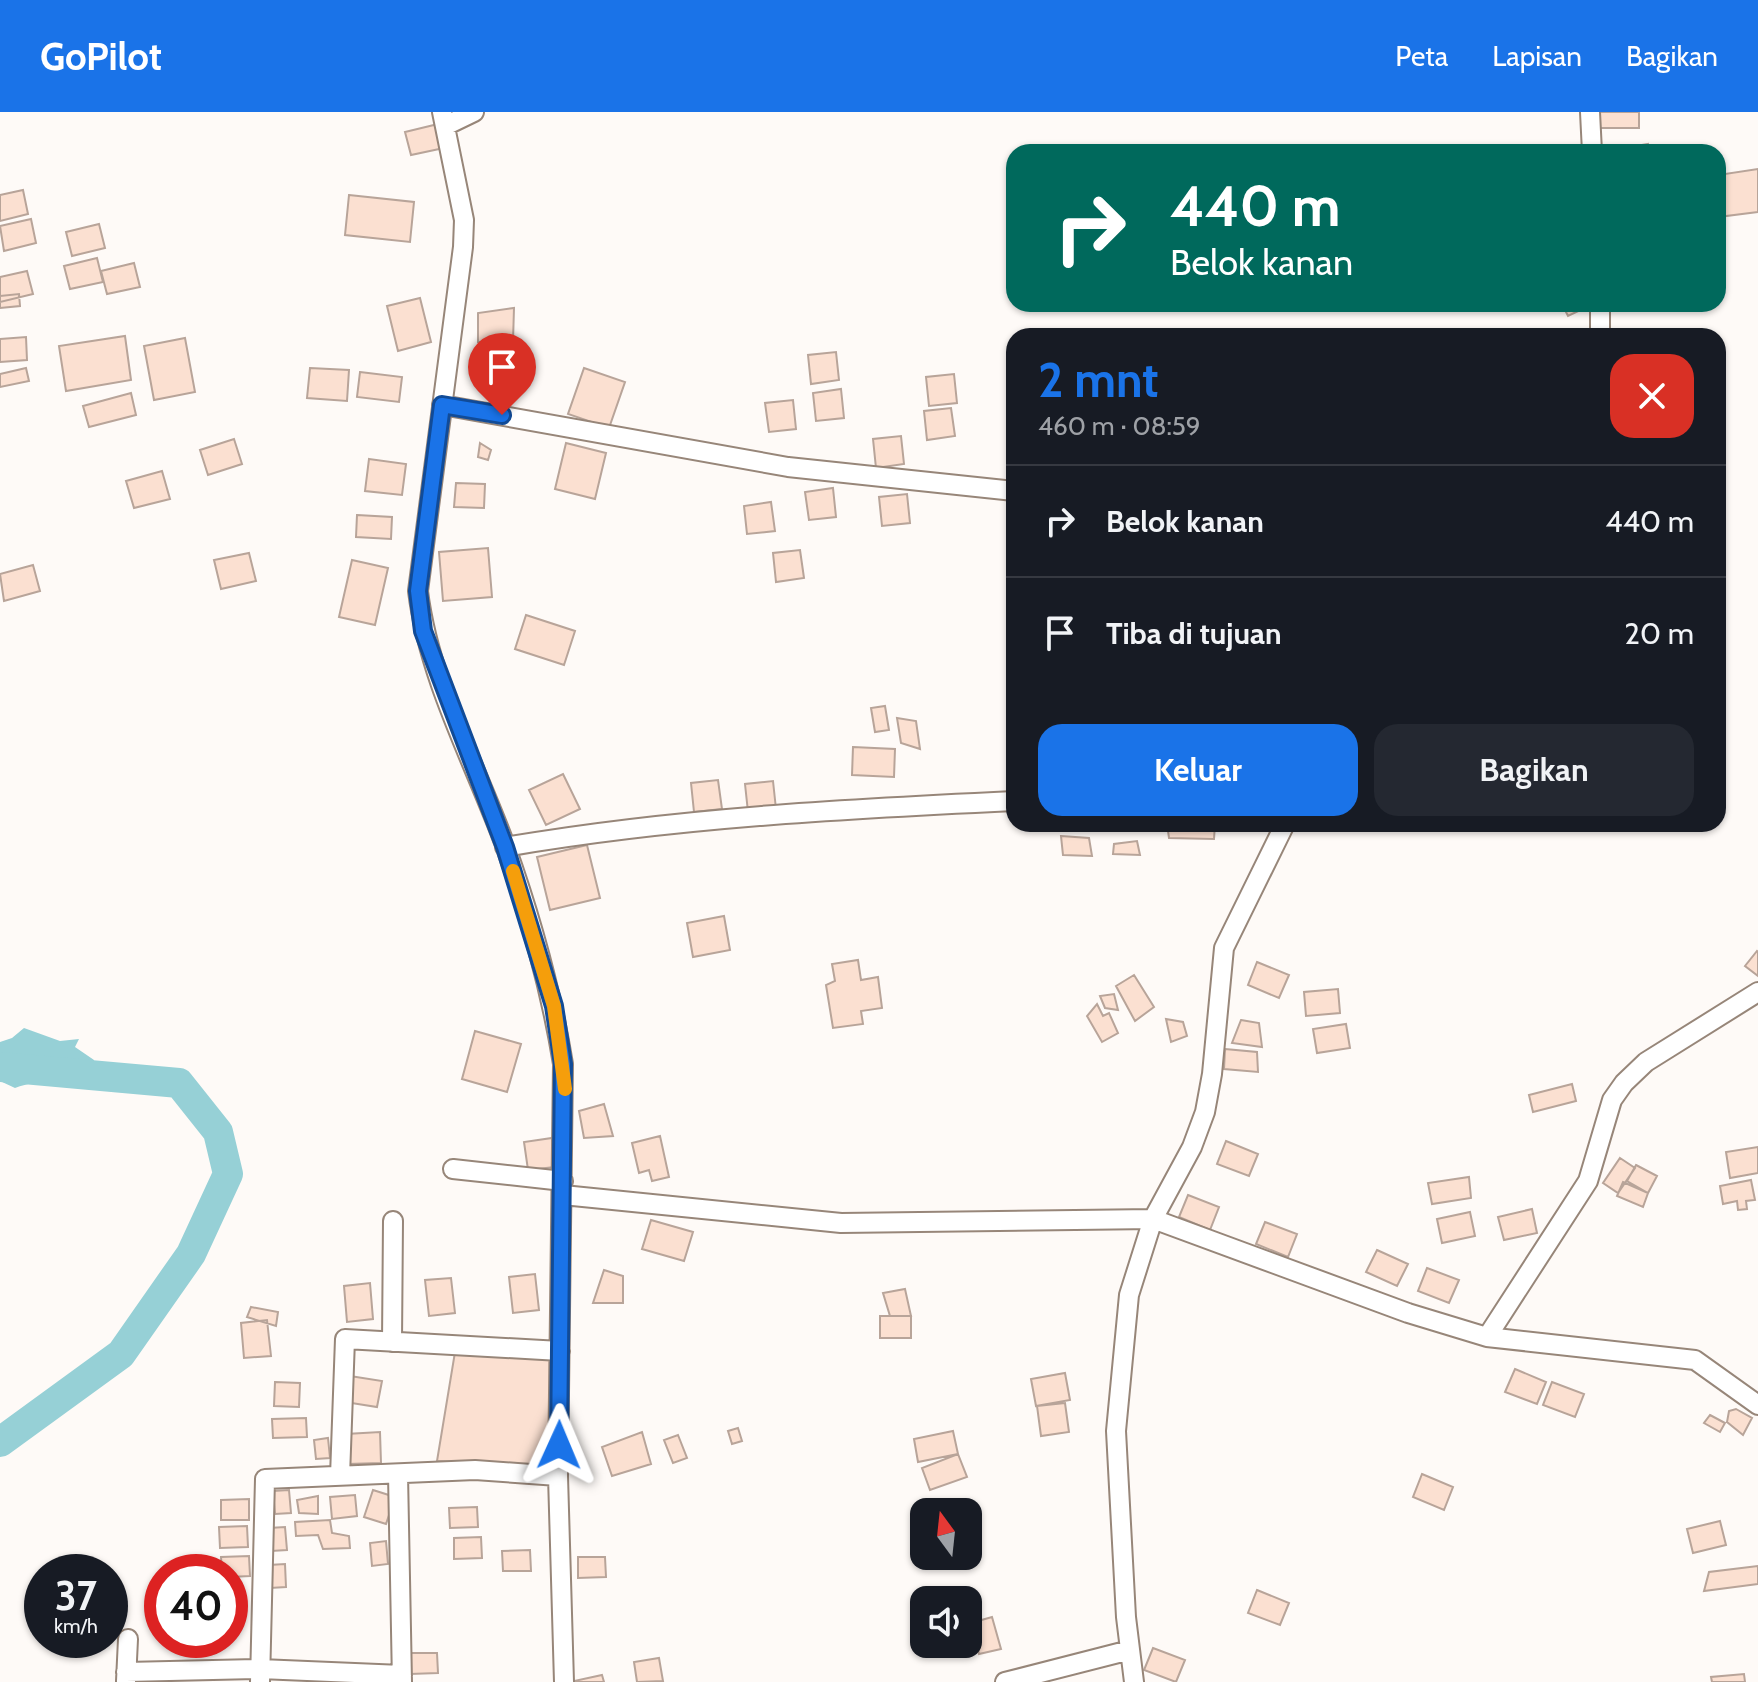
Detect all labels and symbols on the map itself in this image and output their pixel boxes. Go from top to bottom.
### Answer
pin [468,333,536,415]
position arrow [517,1403,601,1487]
north arrow [910,1498,982,1570]
speed limit sign: 40 [144,1554,248,1658]

